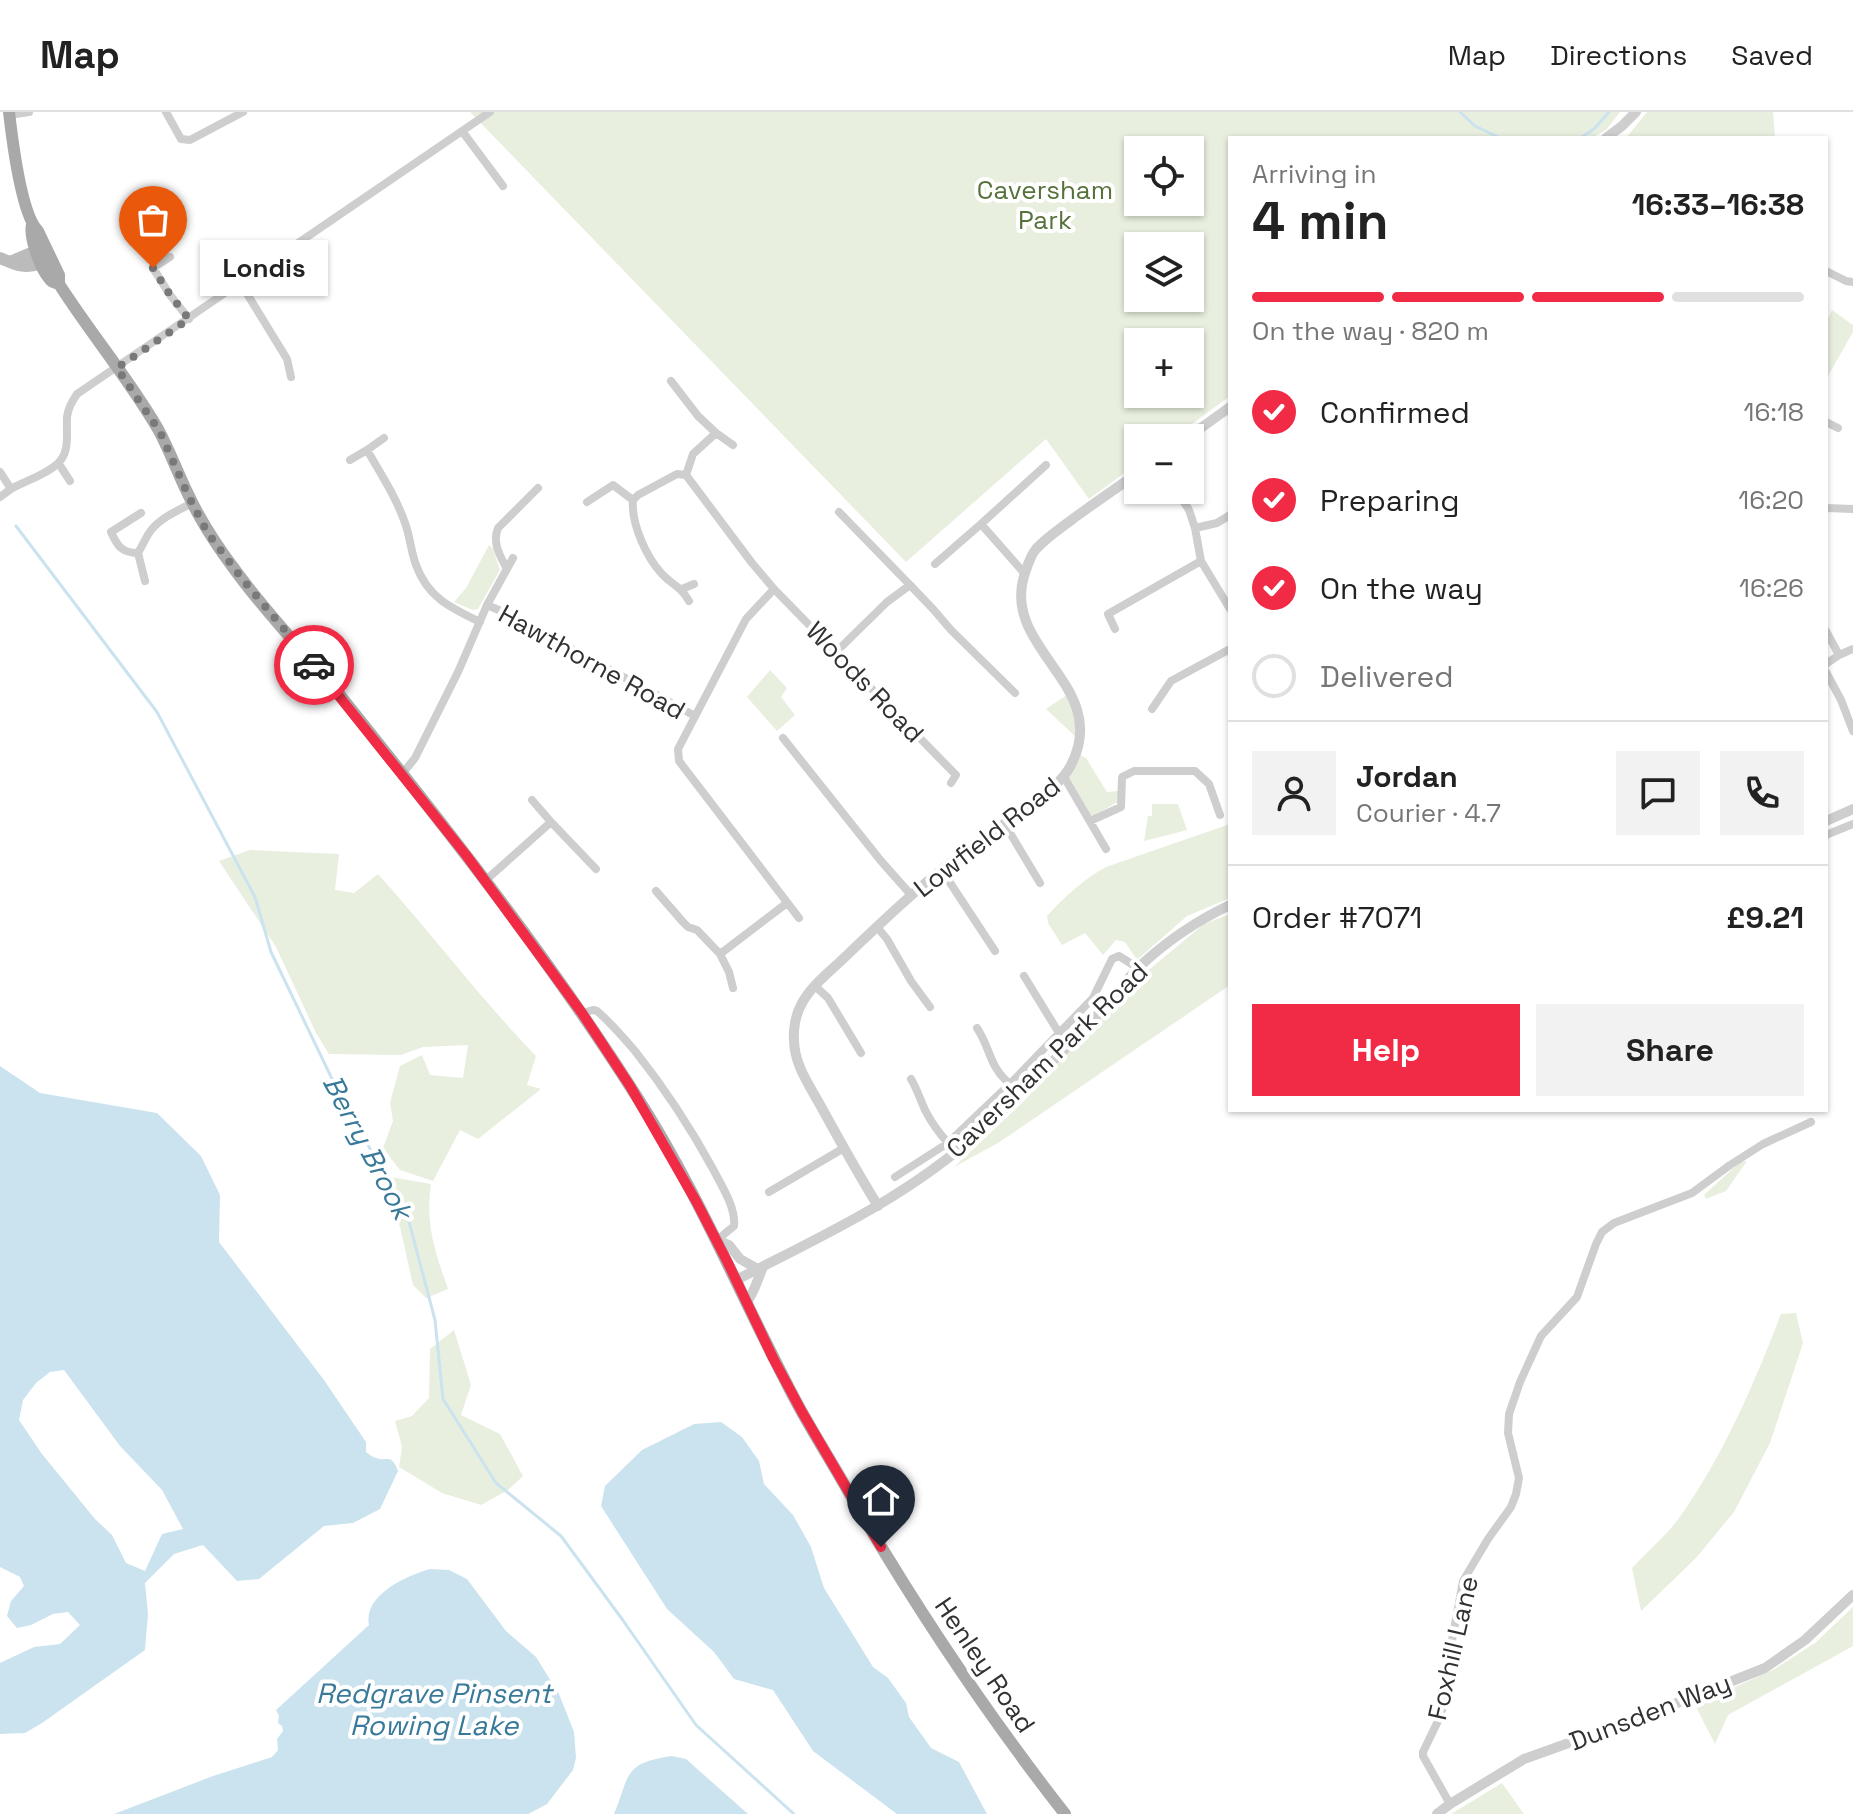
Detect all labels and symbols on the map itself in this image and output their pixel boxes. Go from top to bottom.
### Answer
park label: Caversham Park [977,173,1113,237]
pin [119,186,187,268]
callout: Londis [201,240,329,296]
street label: Hawthorne Road [493,597,691,727]
street label: Woods Road [799,614,931,750]
courier [274,625,354,705]
street label: Lowfield Road [907,769,1067,905]
street label: Caversham Park Road [939,955,1155,1165]
water label: Berry Brook [315,1068,423,1228]
pin [847,1465,915,1547]
street label: Foxhill Lane [1420,1573,1486,1723]
street label: Henley Road [927,1591,1043,1739]
street label: Dunsden Way [1564,1666,1736,1758]
water label: Redgrave Pinsent Rowing Lake [316,1675,555,1743]

